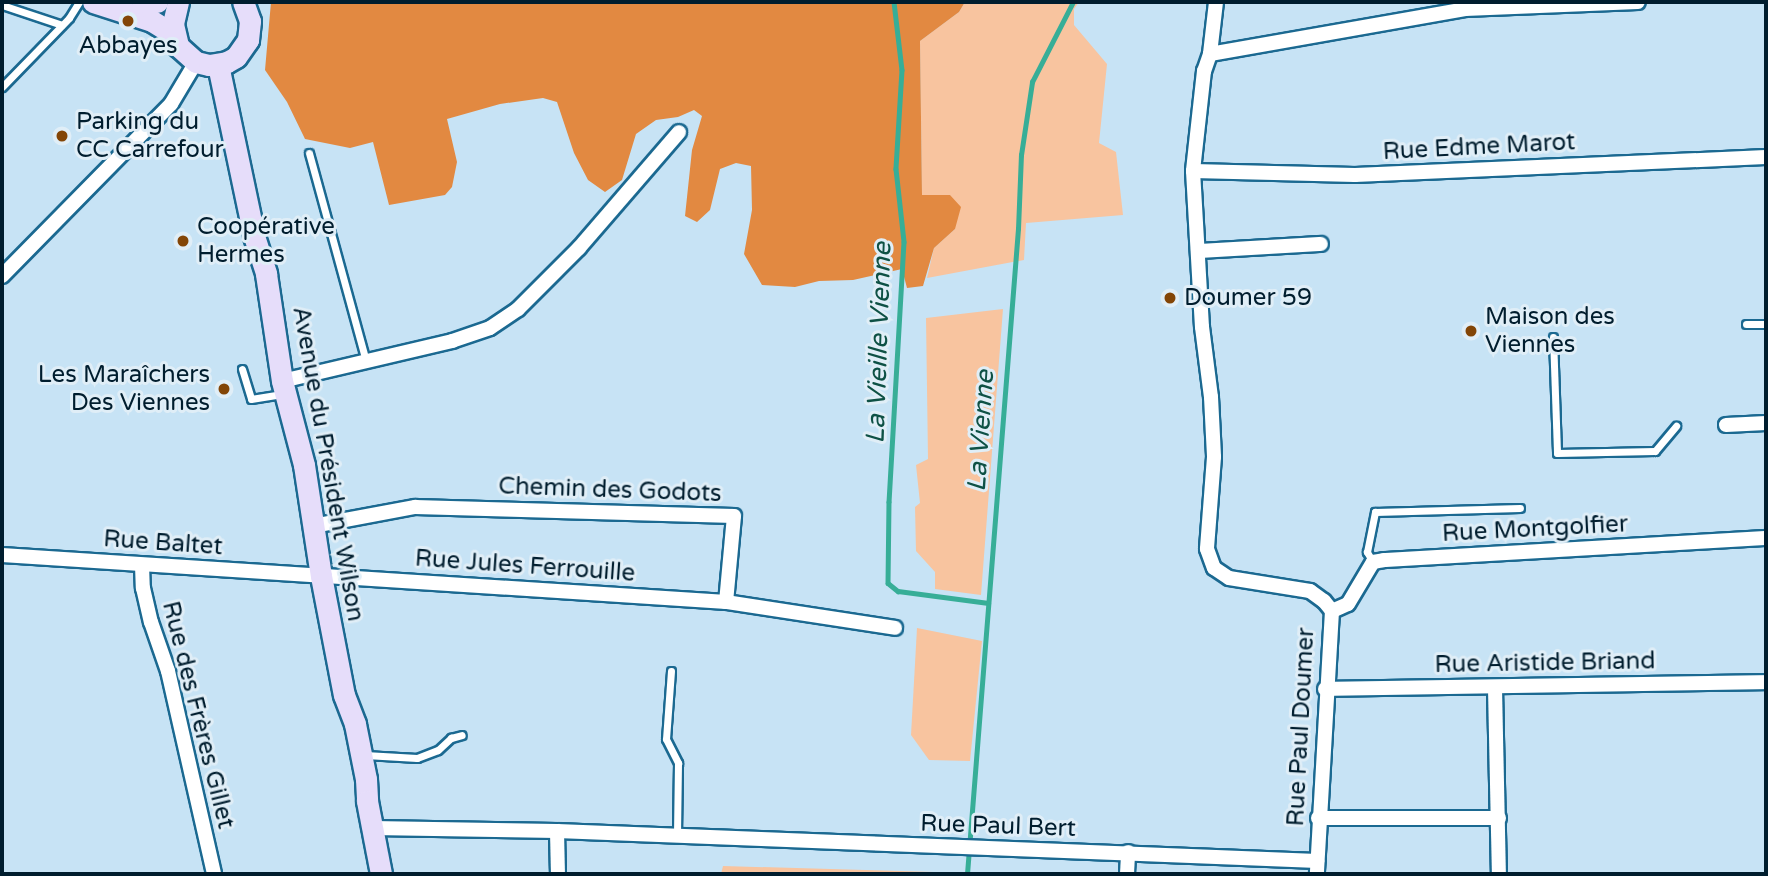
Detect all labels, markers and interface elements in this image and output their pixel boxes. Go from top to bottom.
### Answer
marker: Abbayes [120,13,136,29]
place label: Abbayes [78,32,178,60]
place label: Parking du CC Carrefour [76,108,224,164]
marker: Parking du CC Carrefour [54,128,70,144]
street label: Rue Edme Marot [1382,128,1576,166]
place label: Coopérative Hermes [197,213,335,269]
marker: Coopérative Hermes [175,233,191,249]
water label: La Vieille Vienne [860,242,898,444]
place label: Doumer 59 [1184,284,1312,312]
marker: Doumer 59 [1162,290,1178,306]
place label: Maison des Viennes [1485,303,1615,359]
street label: Avenue du Président Wilson [286,304,370,624]
marker: Maison des Viennes [1463,323,1479,339]
place label: Les Maraîchers Des Viennes [38,361,210,417]
water label: La Vienne [961,369,1001,493]
marker: Les Maraîchers Des Viennes [216,381,232,397]
street label: Chemin des Godots [498,472,722,508]
street label: Rue Montgolfier [1441,510,1629,548]
street label: Rue Baltet [102,524,224,562]
street label: Rue Jules Ferrouille [414,544,636,588]
street label: Rue des Frères Gillet [156,598,240,832]
street label: Rue Paul Doumer [1281,627,1321,827]
street label: Rue Aristide Briand [1434,647,1656,679]
street label: Rue Paul Bert [920,809,1076,843]

